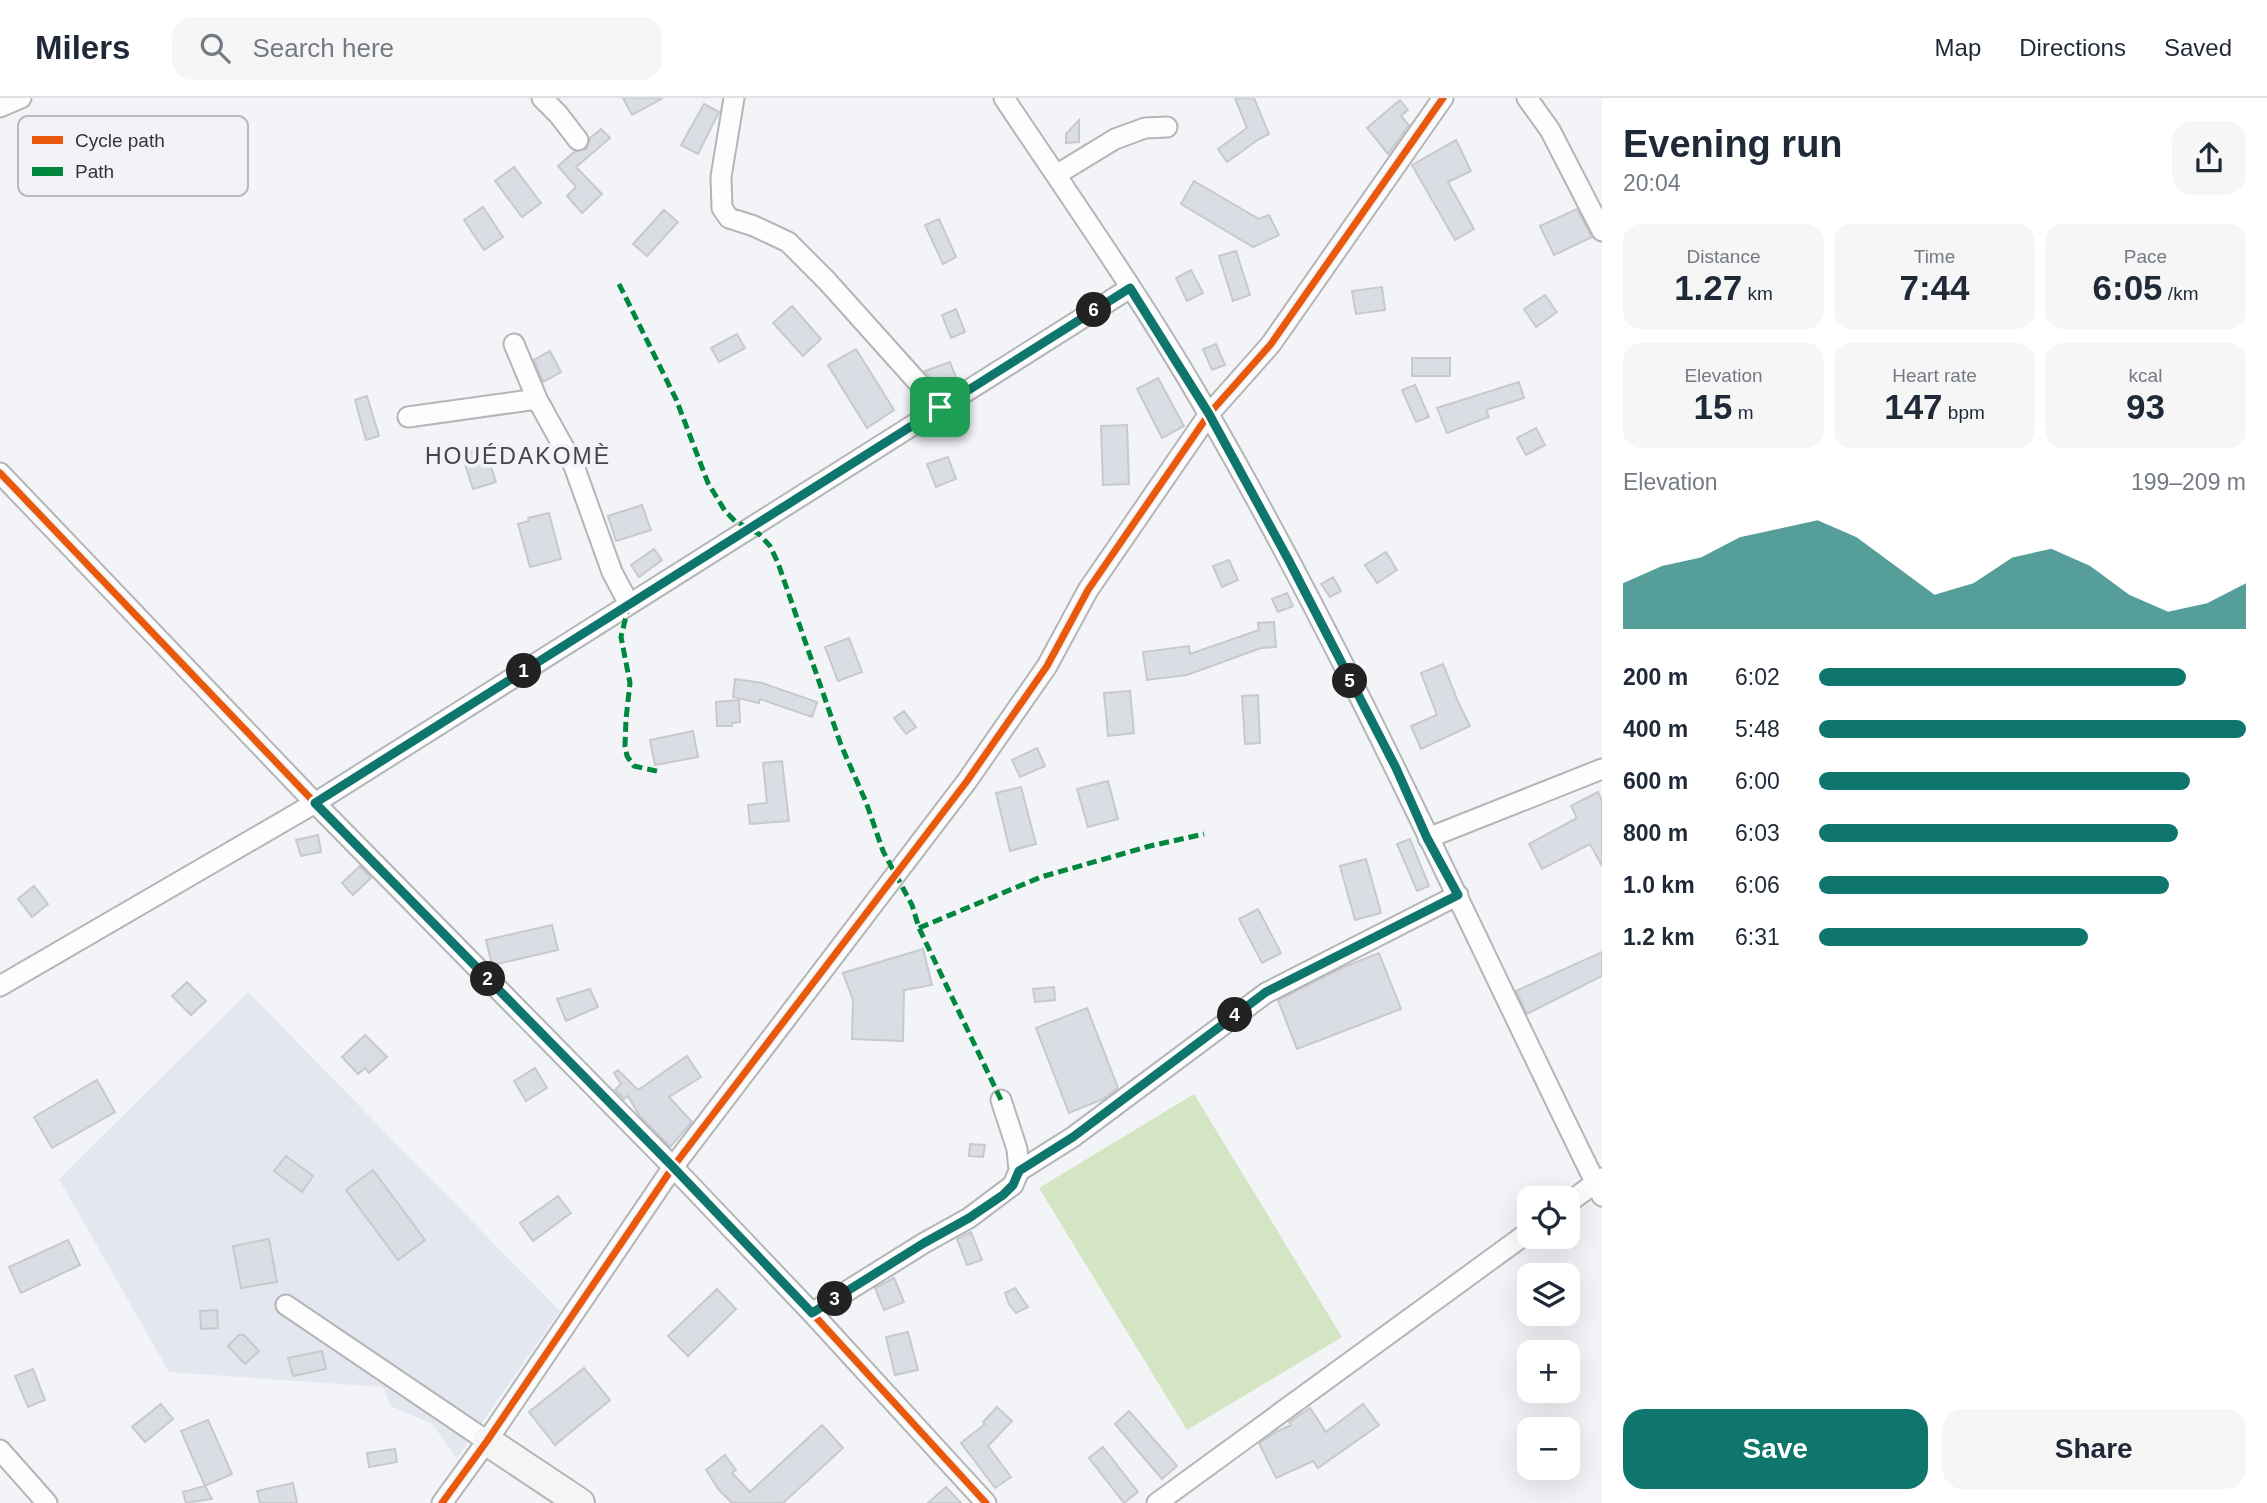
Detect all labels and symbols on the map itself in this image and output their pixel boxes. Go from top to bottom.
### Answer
legend [18,116,248,196]
text: Cycle path [75,130,165,151]
text: Path [75,161,114,182]
pin: 6 [1076,292,1112,328]
pin [910,377,970,437]
district label: HOUÉDAKOMÈ [425,443,611,469]
pin: 1 [506,654,542,688]
pin: 5 [1332,664,1368,698]
pin: 2 [470,962,505,996]
pin: 4 [1218,998,1252,1032]
pin: 3 [818,1282,852,1316]

